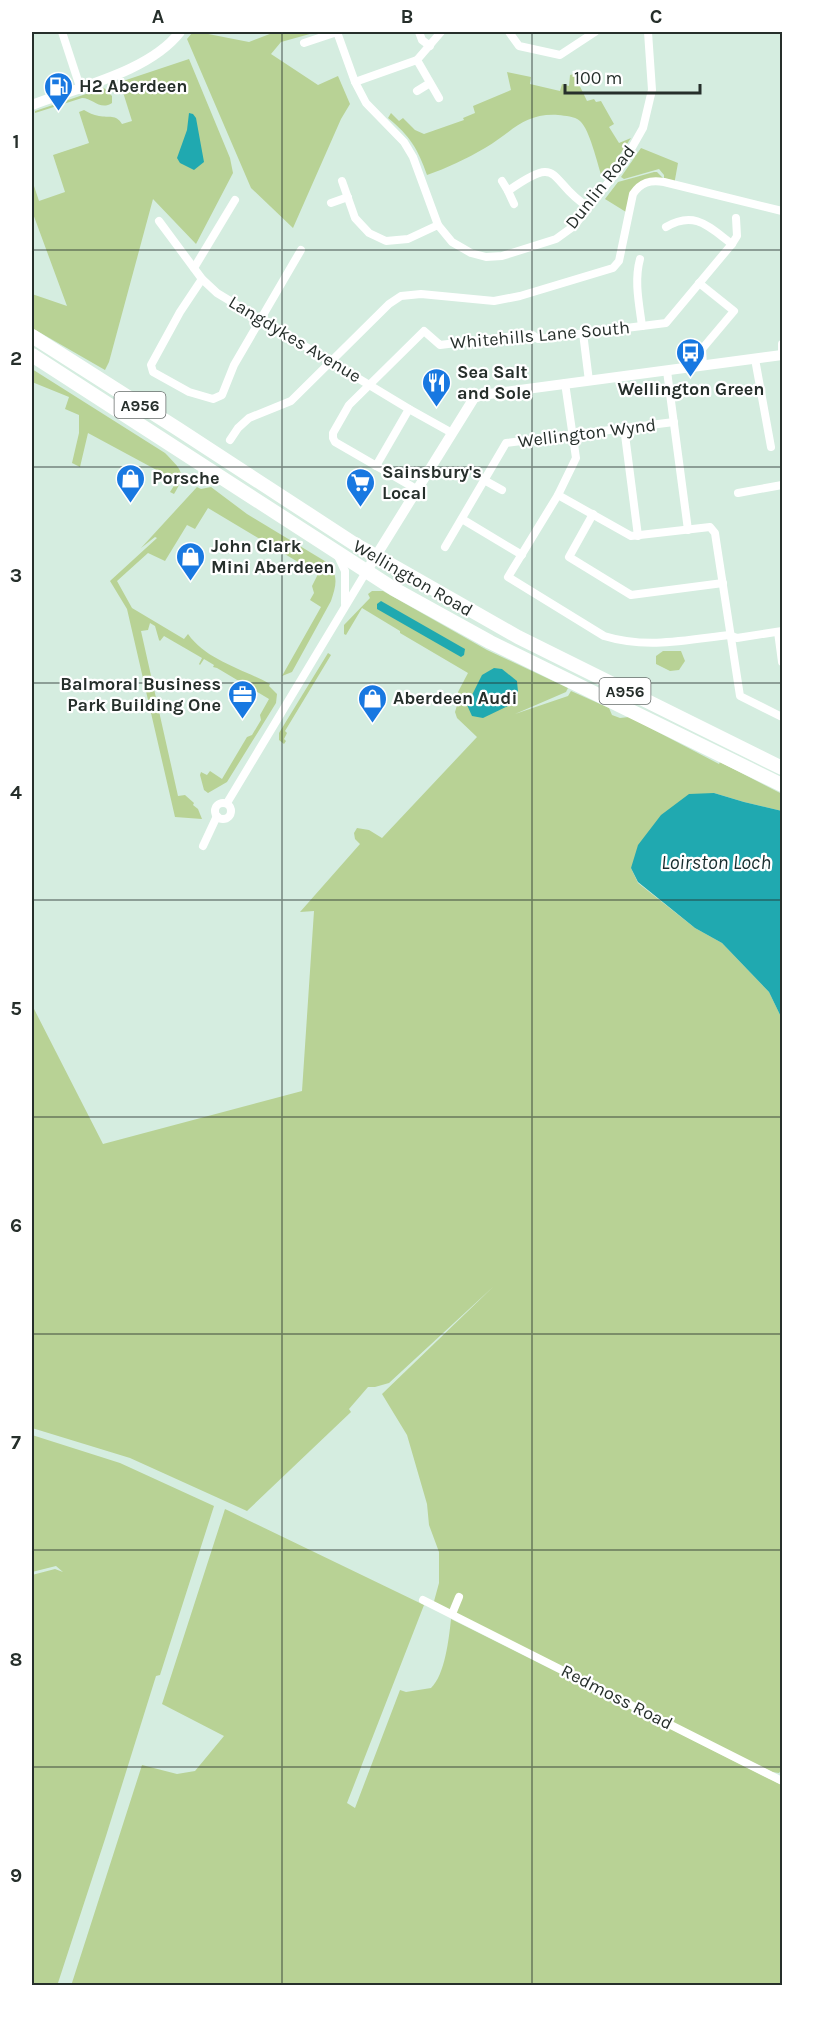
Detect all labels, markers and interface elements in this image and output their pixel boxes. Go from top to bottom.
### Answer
text: A [152,5,165,28]
text: B [401,5,413,28]
text: C [650,5,662,28]
scale bar [565,57,700,95]
text: 100 m [574,67,622,89]
fuel station icon: H2 Aberdeen [42,70,74,112]
place label: H2 Aberdeen [79,75,187,97]
text: 1 [12,130,20,153]
street label: Dunlin Road [560,141,640,233]
street label: Langdykes Avenue [225,291,365,387]
street label: Whitehills Lane South [449,316,631,354]
bus stop icon: Wellington Green [675,336,707,378]
text: 2 [10,347,22,370]
place label: Sea Salt and Sole [457,361,531,404]
restaurant icon: Sea Salt and Sole [420,366,452,408]
place label: Wellington Green [617,378,765,400]
road number: A956 [114,392,166,418]
street label: Wellington Wynd [517,414,657,452]
place label: Sainsbury's Local [382,461,482,504]
shop icon: Porsche [115,462,147,504]
supermarket icon: Sainsbury's Local [345,466,377,508]
place label: Porsche [152,467,219,489]
place label: John Clark Mini Aberdeen [211,535,335,578]
street label: Wellington Road [349,535,477,621]
shop icon: John Clark Mini Aberdeen [174,540,206,582]
text: 3 [10,564,22,587]
place label: Balmoral Business Park Building One [60,673,221,716]
office icon: Balmoral Business Park Building One [226,678,258,720]
road number: A956 [600,678,650,704]
shop icon: Aberdeen Audi [356,682,388,724]
place label: Aberdeen Audi [393,687,517,709]
text: 4 [10,781,22,804]
water label: Loirston Loch [661,851,771,874]
text: 5 [10,997,22,1020]
text: 6 [10,1214,22,1237]
text: 7 [11,1431,21,1454]
text: 8 [10,1648,22,1671]
street label: Redmoss Road [558,1659,676,1735]
text: 9 [10,1864,22,1887]

